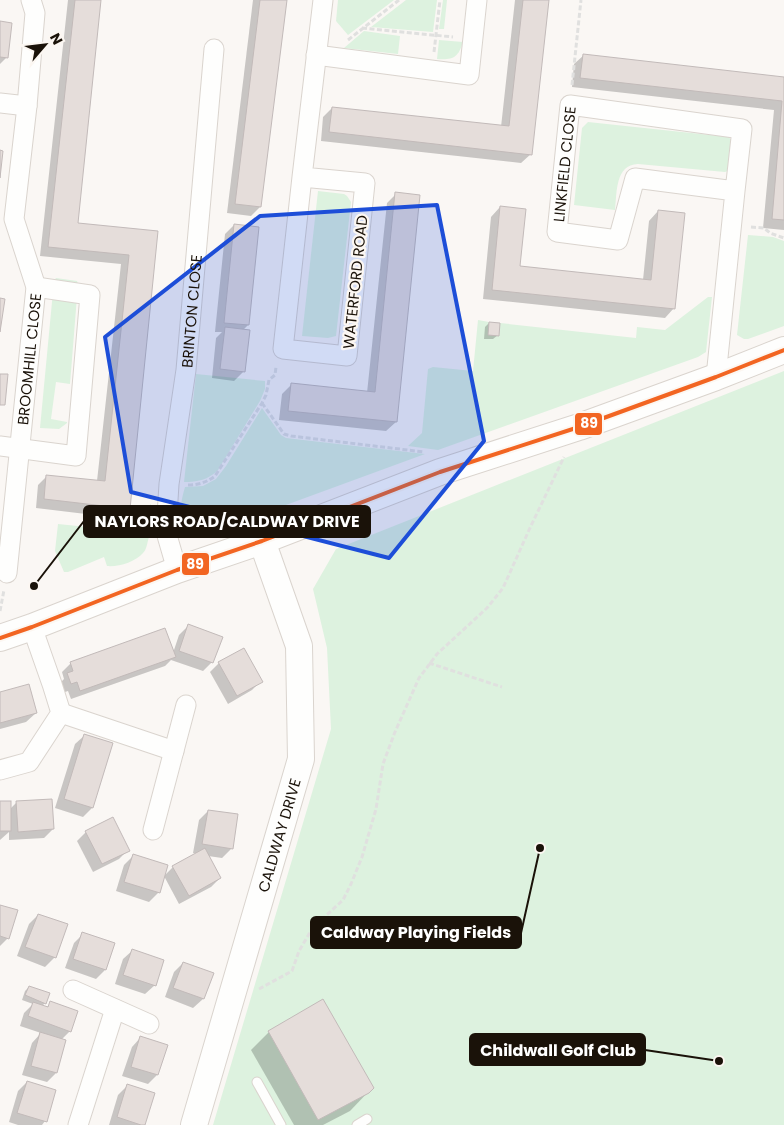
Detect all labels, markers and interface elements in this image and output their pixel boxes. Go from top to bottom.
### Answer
north arrow [20,20,70,70]
text: N [45,30,68,48]
street label: LINKFIELD CLOSE [548,105,580,223]
street label: WATERFORD ROAD [338,214,372,350]
street label: BRINTON CLOSE [176,254,207,369]
street label: BROOMHILL CLOSE [12,292,46,426]
line badge: 89 [574,412,603,436]
text: 89 [580,413,598,433]
callout: NAYLORS ROAD/CALDWAY DRIVE [84,506,370,537]
text: NAYLORS ROAD/CALDWAY DRIVE [94,510,360,533]
line badge: 89 [181,552,210,576]
text: 89 [186,554,204,574]
street label: CALDWAY DRIVE [252,776,305,895]
callout: Caldway Playing Fields [311,917,521,948]
text: Caldway Playing Fields [321,921,511,944]
callout: Childwall Golf Club [470,1034,645,1065]
text: Childwall Golf Club [480,1039,636,1062]

